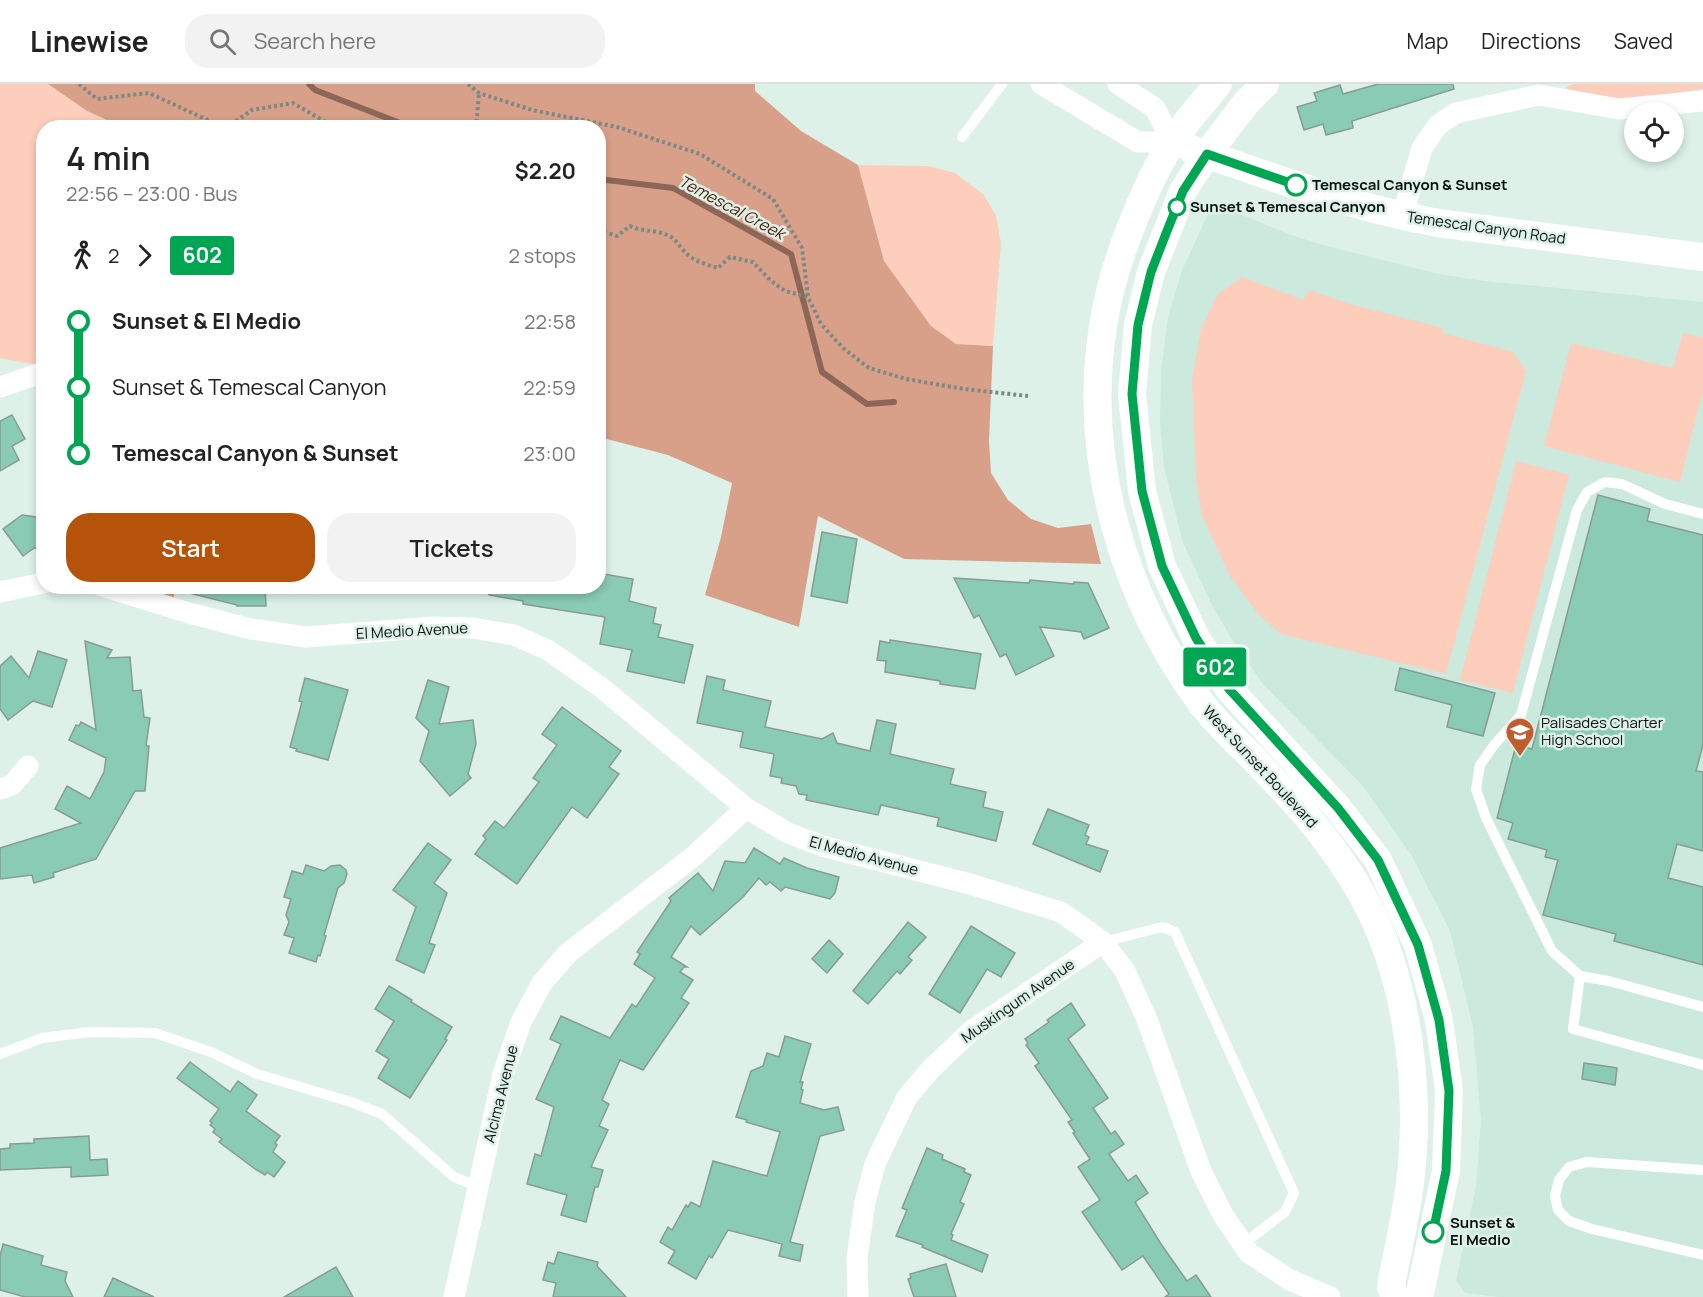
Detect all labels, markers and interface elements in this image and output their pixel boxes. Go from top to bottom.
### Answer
search box [185,14,605,68]
text: Linewise [30,22,149,60]
icon: search [206,25,239,58]
text: Search here [254,26,376,56]
text: Map [1407,27,1448,55]
text: Directions [1481,27,1581,55]
text: Saved [1614,27,1673,55]
map controls [1624,102,1684,162]
button: locate [1624,102,1684,162]
text: 4 min [66,135,151,180]
text: $2.20 [515,156,576,186]
water label: Temescal Creek [675,170,791,245]
marker: Temescal Canyon & Sunset [1285,174,1307,196]
place label: Temescal Canyon & Sunset [1312,174,1507,195]
text: 22:56 – 23:00 · Bus [66,180,238,207]
place label: Sunset & Temescal Canyon [1190,196,1385,217]
marker: Sunset & Temescal Canyon [1168,198,1186,216]
street label: Temescal Canyon Road [1405,206,1567,249]
icon: walk [66,239,99,272]
icon: forward [128,239,161,272]
text: 602 [182,241,222,269]
text: 2 [108,242,119,269]
text: 2 stops [508,242,576,269]
text: Sunset & El Medio [112,306,301,336]
text: 22:58 [524,308,576,335]
text: Sunset & Temescal Canyon [112,372,387,402]
text: 22:59 [523,374,576,401]
text: Temescal Canyon & Sunset [112,438,399,468]
text: 23:00 [523,440,576,467]
button: Start [66,513,315,582]
button: Tickets [327,513,576,582]
street label: El Medio Avenue [355,617,469,644]
line badge: 602 [1180,648,1250,686]
text: 602 [1195,653,1235,681]
street label: West Sunset Boulevard [1198,701,1323,832]
place label: Palisades Charter High School [1541,712,1664,750]
school or university icon: Palisades Charter High School [1504,716,1536,758]
street label: El Medio Avenue [807,831,921,880]
street label: Muskingum Avenue [957,953,1079,1048]
street label: Alcima Avenue [478,1043,523,1145]
place label: Sunset & El Medio [1450,1212,1515,1250]
marker: Sunset & El Medio [1422,1221,1444,1243]

